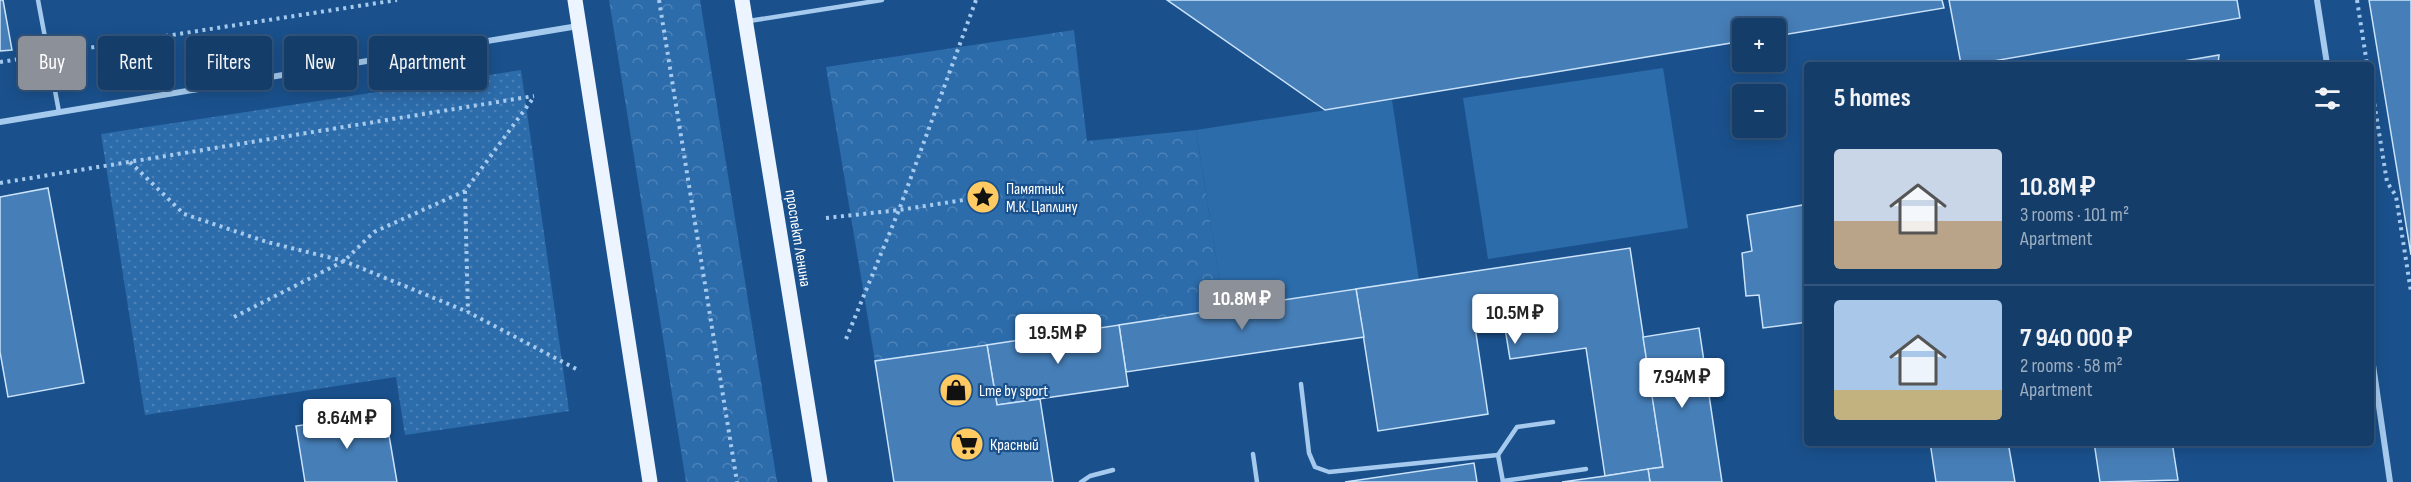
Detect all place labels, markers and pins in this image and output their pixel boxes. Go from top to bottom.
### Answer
place icon: Памятник М.К. Цаплину [965,179,1001,215]
place label: Памятник М.К. Цаплину [1006,180,1078,217]
pin: 10.8M ₽ [1187,280,1297,331]
pin: 10.5M ₽ [1460,294,1570,345]
pin: 19.5M ₽ [1003,314,1113,365]
pin: 7.94M ₽ [1627,358,1737,409]
shop icon: Lme by sport [938,372,974,408]
place label: Lme by sport [979,382,1048,401]
pin: 8.64M ₽ [292,399,402,450]
supermarket icon: Красный [949,426,985,462]
place label: Красный [990,436,1039,455]

